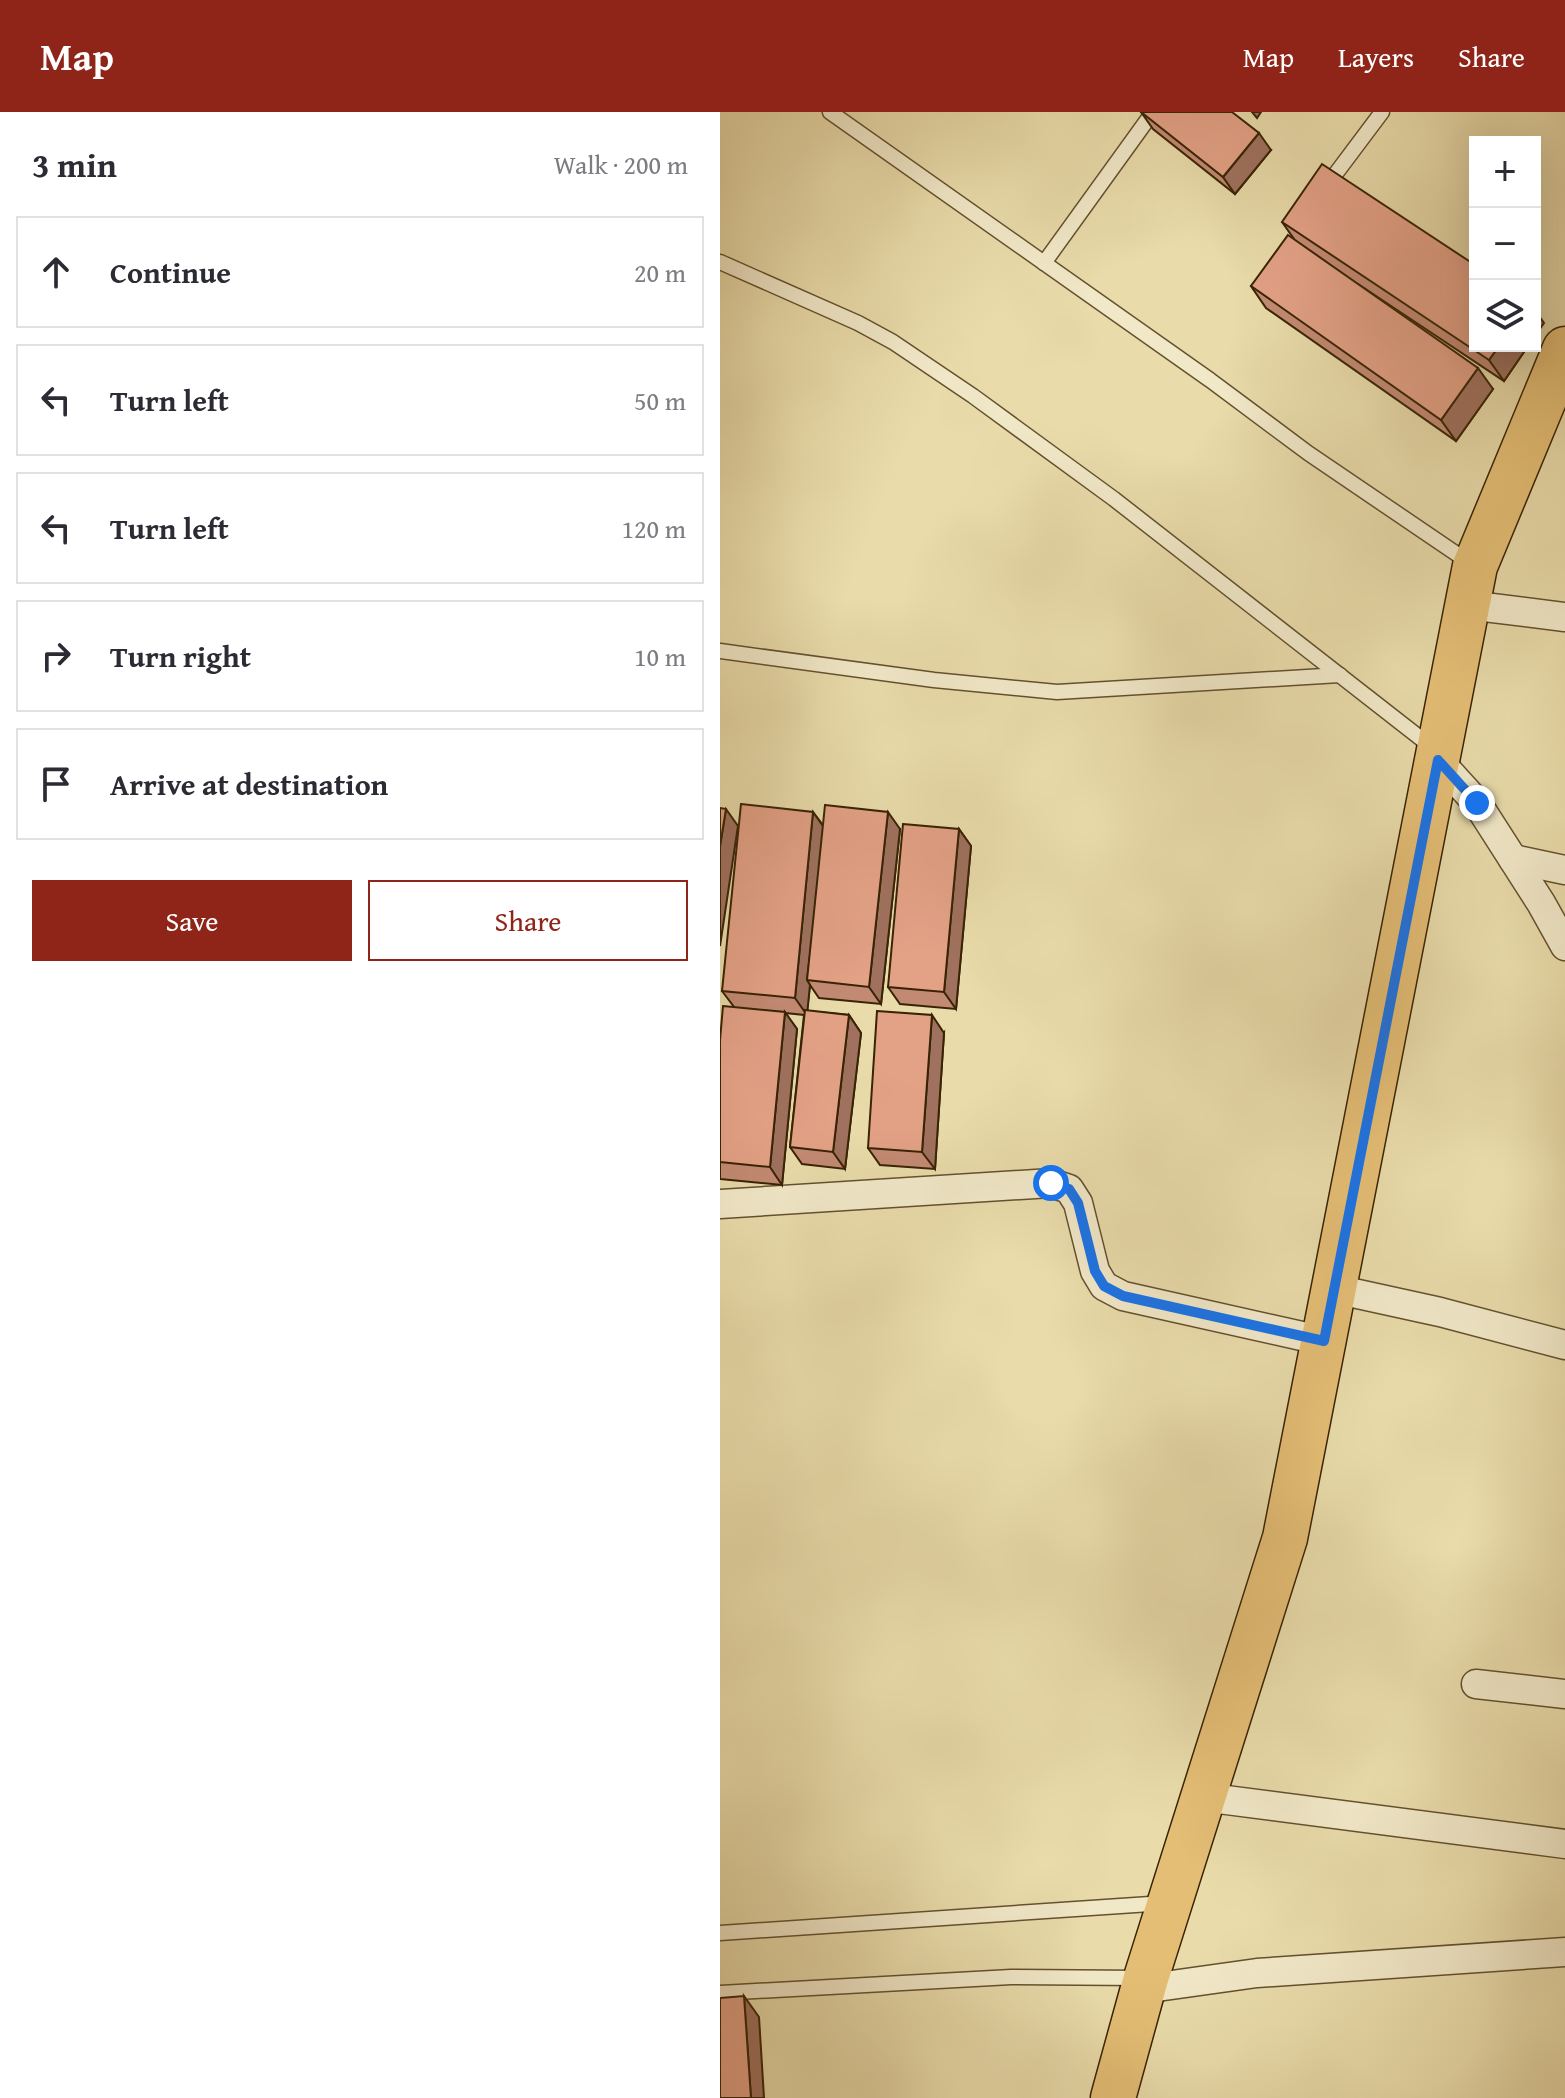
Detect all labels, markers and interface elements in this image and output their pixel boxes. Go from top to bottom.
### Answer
text: Map [40,28,114,84]
text: Map [1243,36,1294,77]
text: Layers [1338,36,1414,77]
text: Share [1458,36,1525,77]
map controls [1469,136,1541,352]
button: + [1469,136,1541,208]
text: 3 min [32,140,117,189]
text: Walk · 200 m [554,145,688,184]
button: − [1469,208,1541,280]
icon: ahead [34,250,78,294]
text: Continue [110,250,231,294]
text: 20 m [634,253,686,292]
button: layers [1469,280,1541,352]
icon: left [34,378,78,422]
text: Turn left [110,378,229,422]
text: 50 m [634,381,686,420]
icon: left [34,506,78,550]
text: Turn left [110,506,229,550]
text: 120 m [621,509,686,548]
icon: right [34,634,78,678]
text: Turn right [110,634,251,678]
text: 10 m [634,637,686,676]
icon: arrive [34,762,78,806]
text: Arrive at destination [110,762,388,806]
route end [1459,785,1495,821]
button: Save [32,880,352,961]
button: Share [368,880,688,961]
route start [1033,1165,1069,1201]

